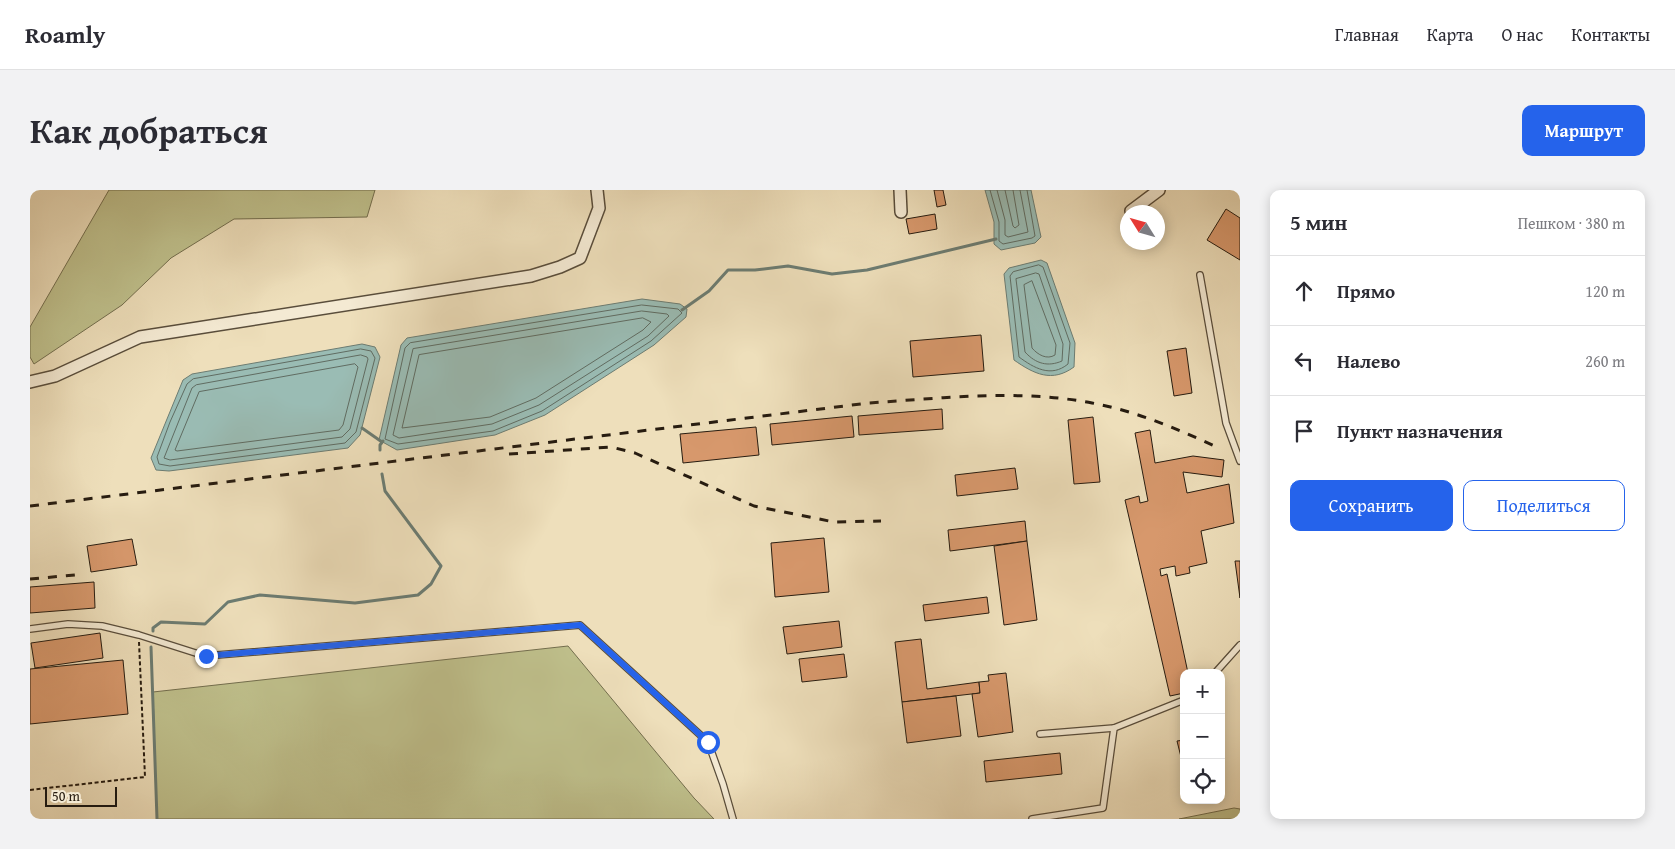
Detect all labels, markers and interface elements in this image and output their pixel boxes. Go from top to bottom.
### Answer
text: Roamly [25,17,105,52]
text: Главная [1335,21,1399,48]
text: Карта [1427,21,1473,48]
text: О нас [1501,21,1543,48]
text: Контакты [1571,21,1650,48]
text: Как добраться [30,105,268,156]
button: Маршрут [1522,105,1645,156]
north arrow [1120,205,1165,250]
text: 5 мин [1290,207,1347,238]
text: Пешком · 380 m [1518,211,1625,235]
icon: ahead [1290,277,1318,305]
text: Прямо [1337,277,1395,305]
text: 120 m [1585,279,1625,303]
icon: left [1290,347,1318,375]
text: Налево [1337,347,1400,375]
text: 260 m [1585,349,1625,373]
icon: arrive [1290,417,1318,445]
text: Пункт назначения [1337,417,1503,445]
button: Сохранить [1290,480,1453,531]
button: Поделиться [1463,480,1625,531]
route end [195,645,218,668]
map controls [1180,669,1225,804]
button: + [1180,669,1225,714]
button: − [1180,714,1225,759]
route start [697,731,720,754]
button: locate [1180,759,1225,804]
scale bar [45,784,118,807]
text: 50 m [52,786,80,806]

